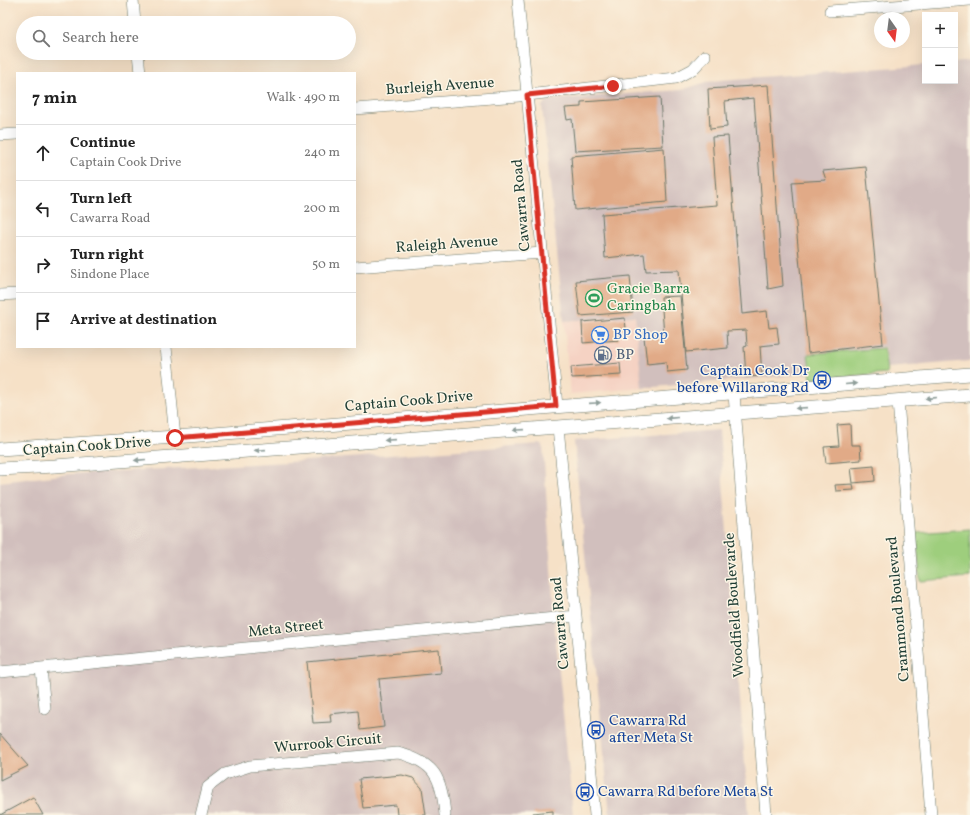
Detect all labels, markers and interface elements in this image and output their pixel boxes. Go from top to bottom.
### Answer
north arrow [874,12,910,48]
map controls [922,12,958,84]
button: + [922,12,958,48]
search box [16,16,356,60]
icon: search [30,27,52,49]
text: Search here [62,28,139,49]
button: − [922,48,958,84]
street label: Burleigh Avenue [385,73,495,101]
route end [604,77,622,95]
text: 7 min [32,87,77,110]
text: Walk · 490 m [266,89,340,107]
text: Continue [70,133,135,154]
icon: ahead [32,142,54,164]
text: 240 m [304,144,340,162]
text: Captain Cook Drive [70,154,181,172]
street label: Cawarra Road [507,158,537,252]
text: Turn left [70,189,132,210]
icon: left [32,198,54,220]
text: 200 m [303,200,340,218]
text: Cawarra Road [70,210,150,228]
street label: Raleigh Avenue [395,231,499,259]
text: Turn right [70,245,144,266]
icon: right [32,254,54,276]
text: 50 m [312,256,340,274]
text: Sindone Place [70,266,150,284]
place label: Gracie Barra Caringbah [607,279,690,317]
sports icon: Gracie Barra Caringbah [584,288,604,308]
icon: arrive [32,310,54,332]
text: Arrive at destination [70,310,217,331]
supermarket icon: BP Shop [590,325,610,345]
place label: BP Shop [613,325,668,346]
fuel station icon: BP [593,345,613,365]
place label: BP [616,345,634,366]
place label: Captain Cook Dr before Willarong Rd [677,361,809,399]
bus stop icon: Captain Cook Dr before Willarong Rd [812,370,832,390]
one-way arrow [845,381,857,387]
street label: Captain Cook Drive [344,386,474,418]
one-way arrow [925,395,937,402]
one-way arrow [589,400,601,407]
one-way arrow [795,405,808,412]
one-way arrow [666,415,678,422]
one-way arrow [513,427,525,434]
route start [166,429,184,447]
street label: Captain Cook Drive [22,432,152,462]
one-way arrow [384,437,396,444]
one-way arrow [254,447,266,454]
one-way arrow [134,456,146,463]
street label: Woodfield Boulevarde [719,532,751,678]
street label: Crammond Boulevard [882,535,916,683]
street label: Cawarra Road [546,576,576,670]
street label: Meta Street [247,615,325,643]
place label: Cawarra Rd after Meta St [609,711,693,749]
bus stop icon: Cawarra Rd after Meta St [586,720,606,740]
street label: Wurrook Circuit [273,729,383,759]
bus stop icon: Cawarra Rd before Meta St [575,782,595,802]
place label: Cawarra Rd before Meta St [598,782,773,803]

